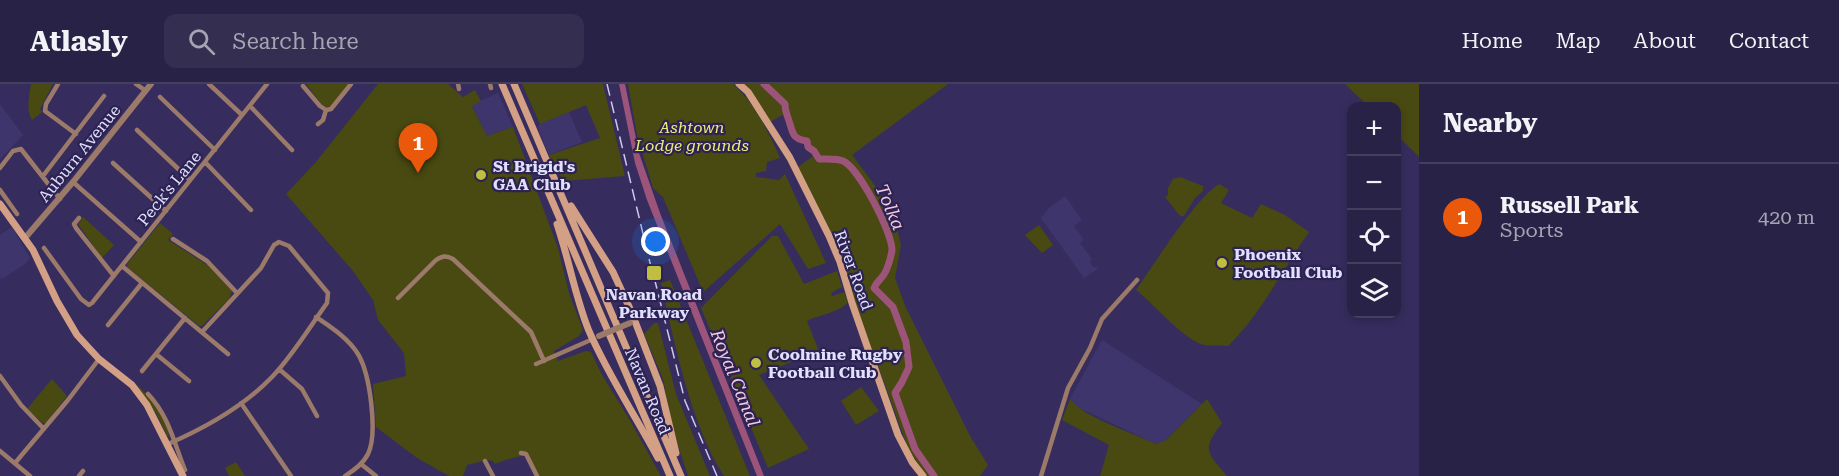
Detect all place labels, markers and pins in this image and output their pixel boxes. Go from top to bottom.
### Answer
pin: 1 [398,124,438,173]
place label: St Brigid's GAA Club [493,157,575,194]
marker: St Brigid's GAA Club [474,168,488,182]
place label: Phoenix Football Club [1234,245,1343,282]
marker: Phoenix Football Club [1215,256,1229,270]
marker: Navan Road Parkway [645,264,663,282]
place label: Navan Road Parkway [606,285,702,322]
place label: Coolmine Rugby Football Club [768,345,903,382]
marker: Coolmine Rugby Football Club [749,356,763,370]

